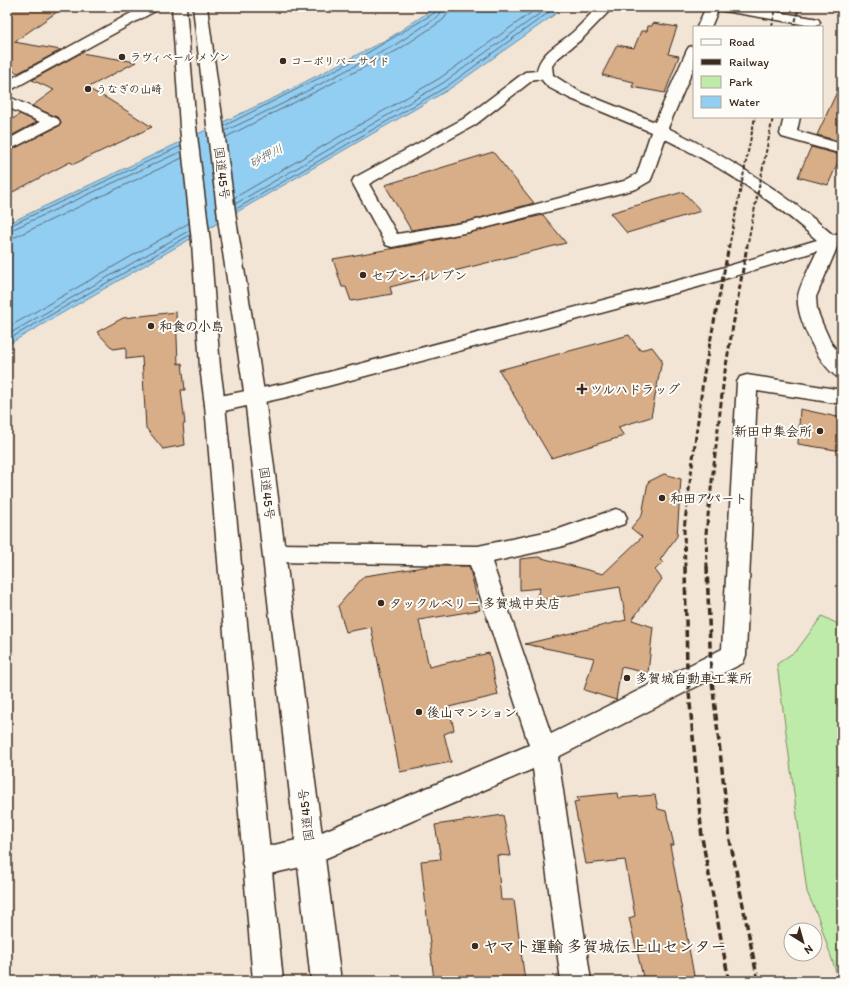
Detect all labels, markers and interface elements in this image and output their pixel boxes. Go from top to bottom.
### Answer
legend [693,26,823,118]
text: Road [729,35,755,49]
place label: ラヴィベール メゾン [130,51,230,64]
marker: ラヴィベール メゾン [117,52,127,62]
place label: コーポリバーサイド [291,55,390,68]
text: Railway [729,55,769,69]
marker: コーポリバーサイド [278,56,288,66]
text: Park [729,75,753,89]
place label: うなぎの山崎 [96,83,162,96]
marker: うなぎの山崎 [83,84,93,94]
text: Water [729,95,760,109]
water label: 砂押川 [247,141,285,171]
street label: 国道45号 [211,145,233,201]
place label: セブン-イレブン [371,268,467,283]
marker: セブン-イレブン [358,270,368,280]
place label: 和食の小島 [159,319,224,334]
marker: 和食の小島 [146,321,156,331]
place label: ツルハドラッグ [590,382,680,397]
marker: ツルハドラッグ [577,384,587,394]
place label: 新田中集会所 [734,424,812,439]
marker: 新田中集会所 [815,426,825,436]
street label: 国道45号 [256,465,278,521]
place label: 和田アパート [670,491,747,506]
marker: 和田アパート [657,493,667,503]
place label: タックルベリー 多賀城中央店 [389,596,560,611]
marker: タックルベリー 多賀城中央店 [376,598,386,608]
place label: 多賀城自動車工業所 [635,671,752,686]
marker: 多賀城自動車工業所 [622,673,632,683]
place label: 後山マンション [427,705,517,720]
marker: 後山マンション [414,707,424,717]
street label: 国道45号 [295,787,317,843]
north arrow [783,922,823,962]
place label: ヤマト運輸 多賀城伝上山センター [483,937,727,956]
marker: ヤマト運輸 多賀城伝上山センター [470,941,480,951]
text: N [802,942,816,957]

